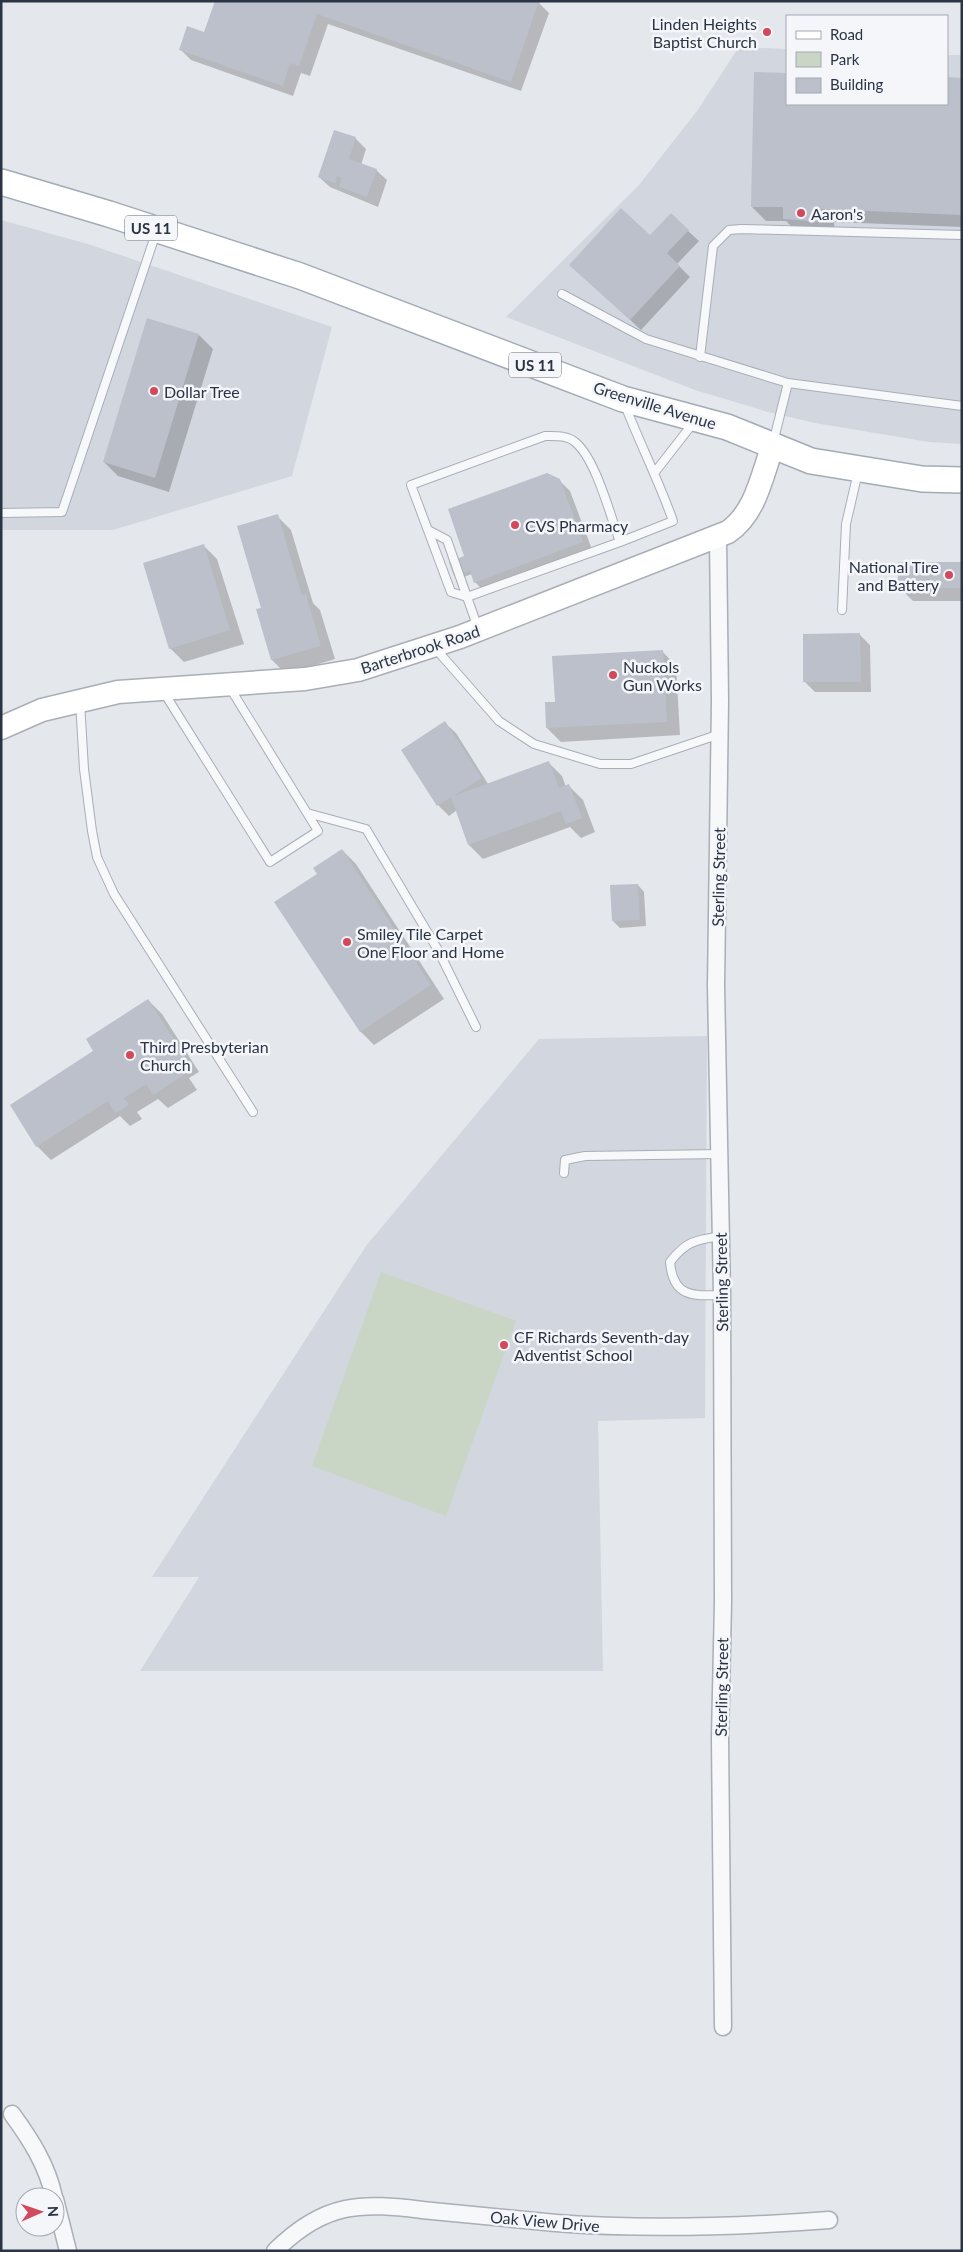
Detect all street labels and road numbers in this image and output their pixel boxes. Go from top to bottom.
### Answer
road number: US 11 [125,216,177,240]
road number: US 11 [509,352,561,378]
street label: Greenville Avenue [591,377,719,433]
street label: Barterbrook Road [358,621,482,677]
street label: Sterling Street [708,827,728,927]
street label: Sterling Street [711,1232,731,1332]
street label: Sterling Street [711,1637,731,1737]
street label: Oak View Drive [490,2207,600,2235]

